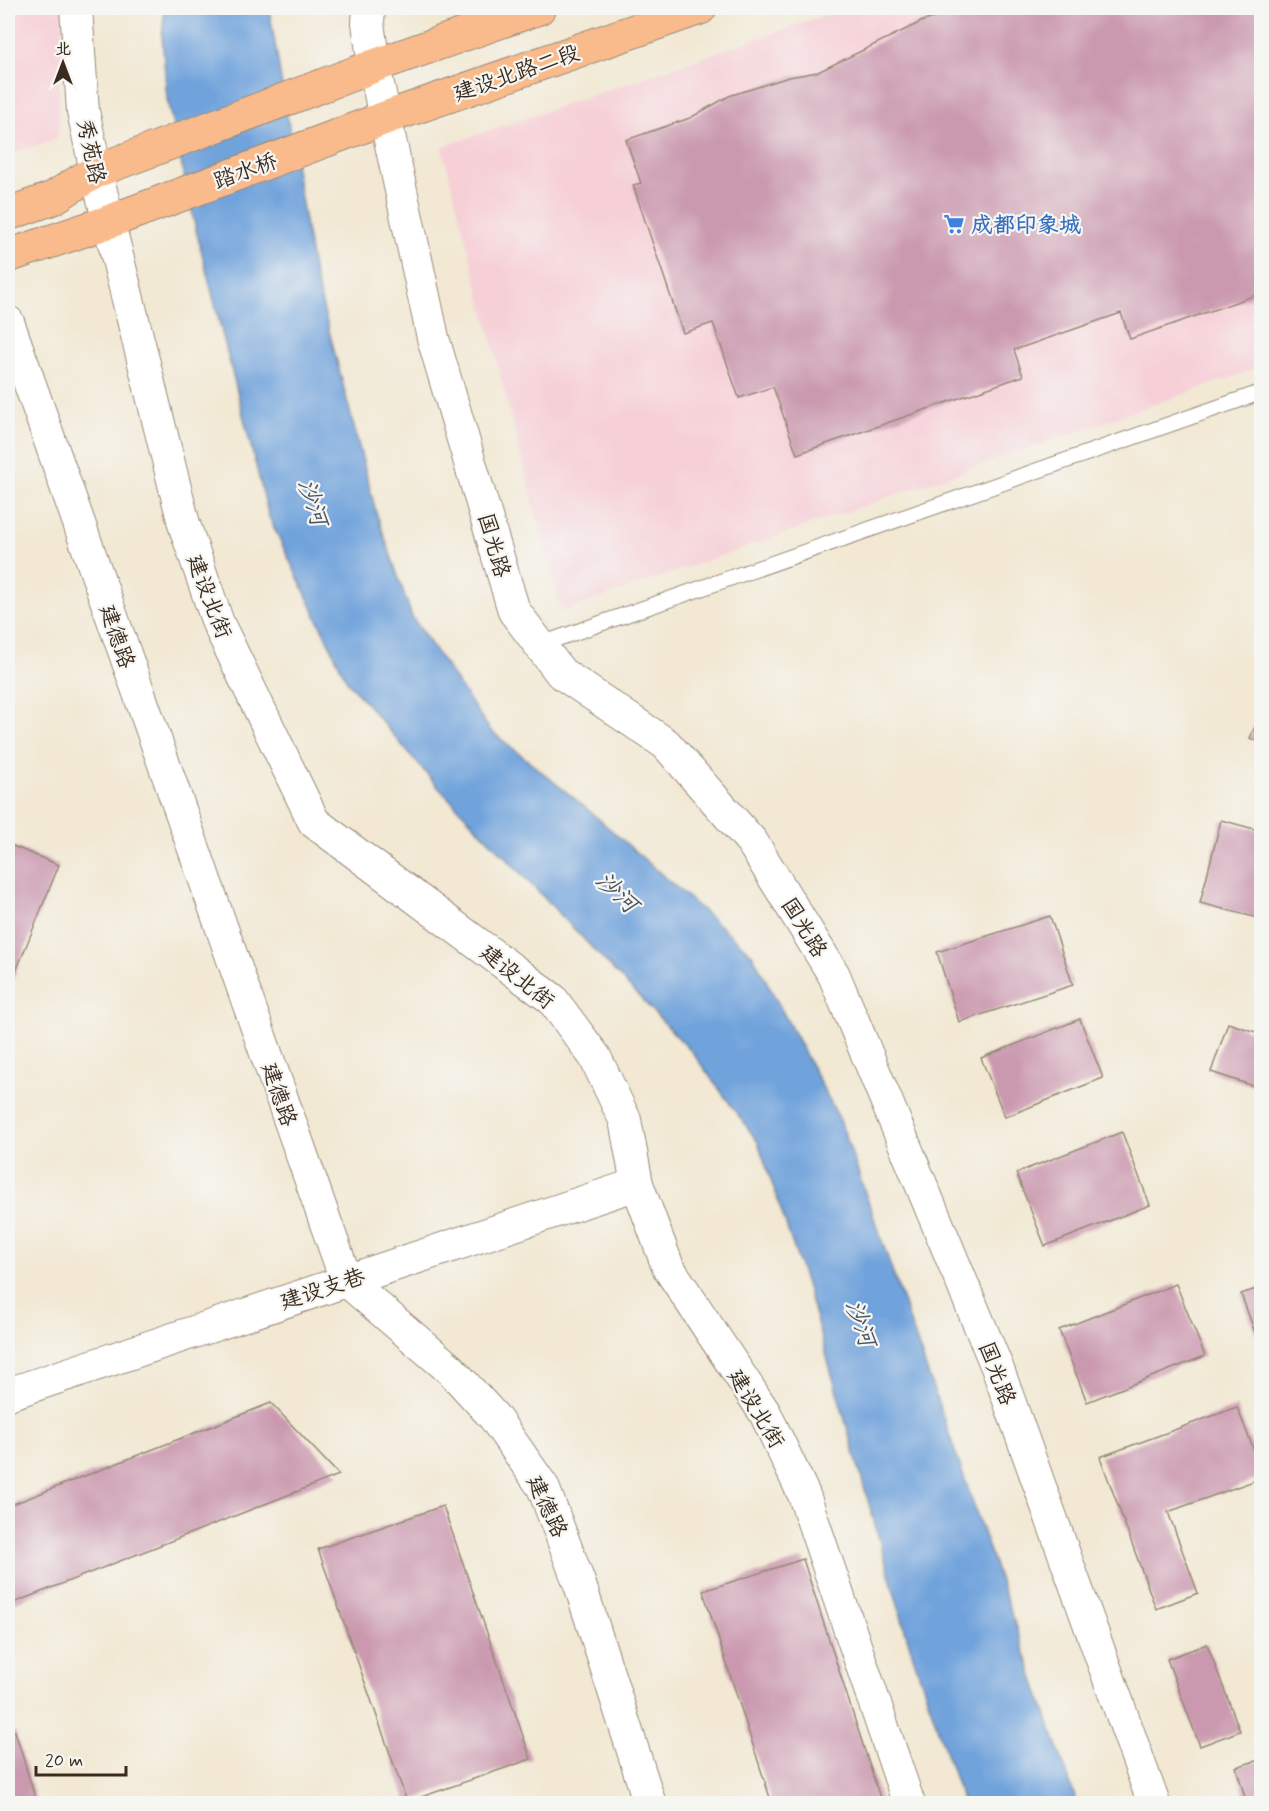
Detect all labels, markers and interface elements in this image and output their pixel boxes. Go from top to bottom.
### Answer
north arrow [33,33,93,93]
text: 北 [55,39,71,60]
street label: 建设北路二段 [450,39,584,109]
street label: 秀苑路 [69,116,111,187]
street label: 踏水桥 [210,147,281,196]
supermarket icon: 成都印象城 [942,212,966,236]
place label: 成都印象城 [971,212,1081,240]
water label: 沙河 [289,475,335,534]
street label: 国光路 [471,510,516,581]
street label: 建设北街 [179,551,237,643]
street label: 建德路 [92,601,140,672]
water label: 沙河 [588,865,647,924]
street label: 国光路 [774,893,833,963]
street label: 建设北街 [474,939,560,1016]
street label: 建德路 [254,1059,302,1130]
street label: 建设支巷 [276,1263,369,1317]
water label: 沙河 [837,1296,883,1355]
street label: 国光路 [971,1338,1021,1410]
street label: 建设北街 [721,1364,790,1454]
street label: 建德路 [520,1471,573,1543]
scale bar [36,1739,126,1777]
text: 20 m [45,1749,83,1773]

